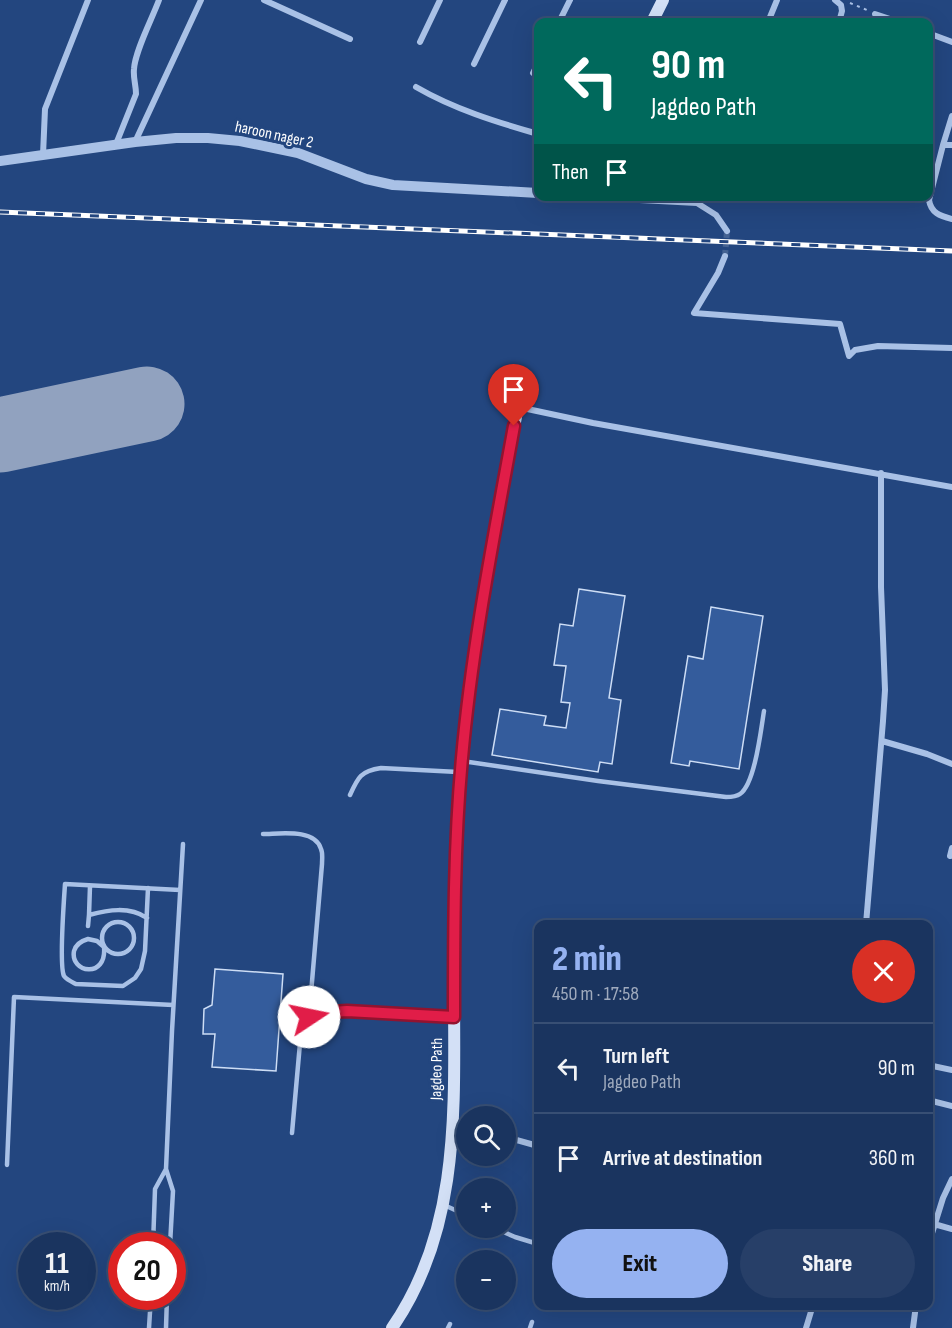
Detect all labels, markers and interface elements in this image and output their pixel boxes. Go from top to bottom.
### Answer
text: 90 m [651,40,725,91]
icon: left [552,42,630,120]
text: Jagdeo Path [651,91,756,123]
street label: haroon nager 2 [233,117,315,153]
icon: arrive [600,156,633,189]
text: Then [552,159,588,186]
pin [488,364,539,426]
icon: arrive [497,373,530,406]
text: 2 min [552,938,622,981]
button: close [852,940,915,1003]
text: 450 m · 17:58 [552,982,639,1006]
position arrow [277,985,341,1049]
street label: Jagdeo Path [427,1038,447,1101]
text: Turn left [603,1043,669,1070]
icon: left [552,1052,585,1085]
text: 90 m [878,1055,915,1082]
text: Jagdeo Path [603,1070,681,1094]
map controls [456,1106,516,1310]
button: search [456,1106,516,1166]
icon: arrive [552,1142,585,1175]
text: Arrive at destination [603,1145,762,1172]
text: 360 m [869,1145,915,1172]
button: + [456,1178,516,1238]
button: Exit [552,1229,728,1298]
button: Share [740,1229,915,1298]
speed limit sign: 20 [108,1232,186,1310]
text: 11 [45,1246,69,1282]
button: − [456,1250,516,1310]
text: km/h [44,1277,70,1296]

